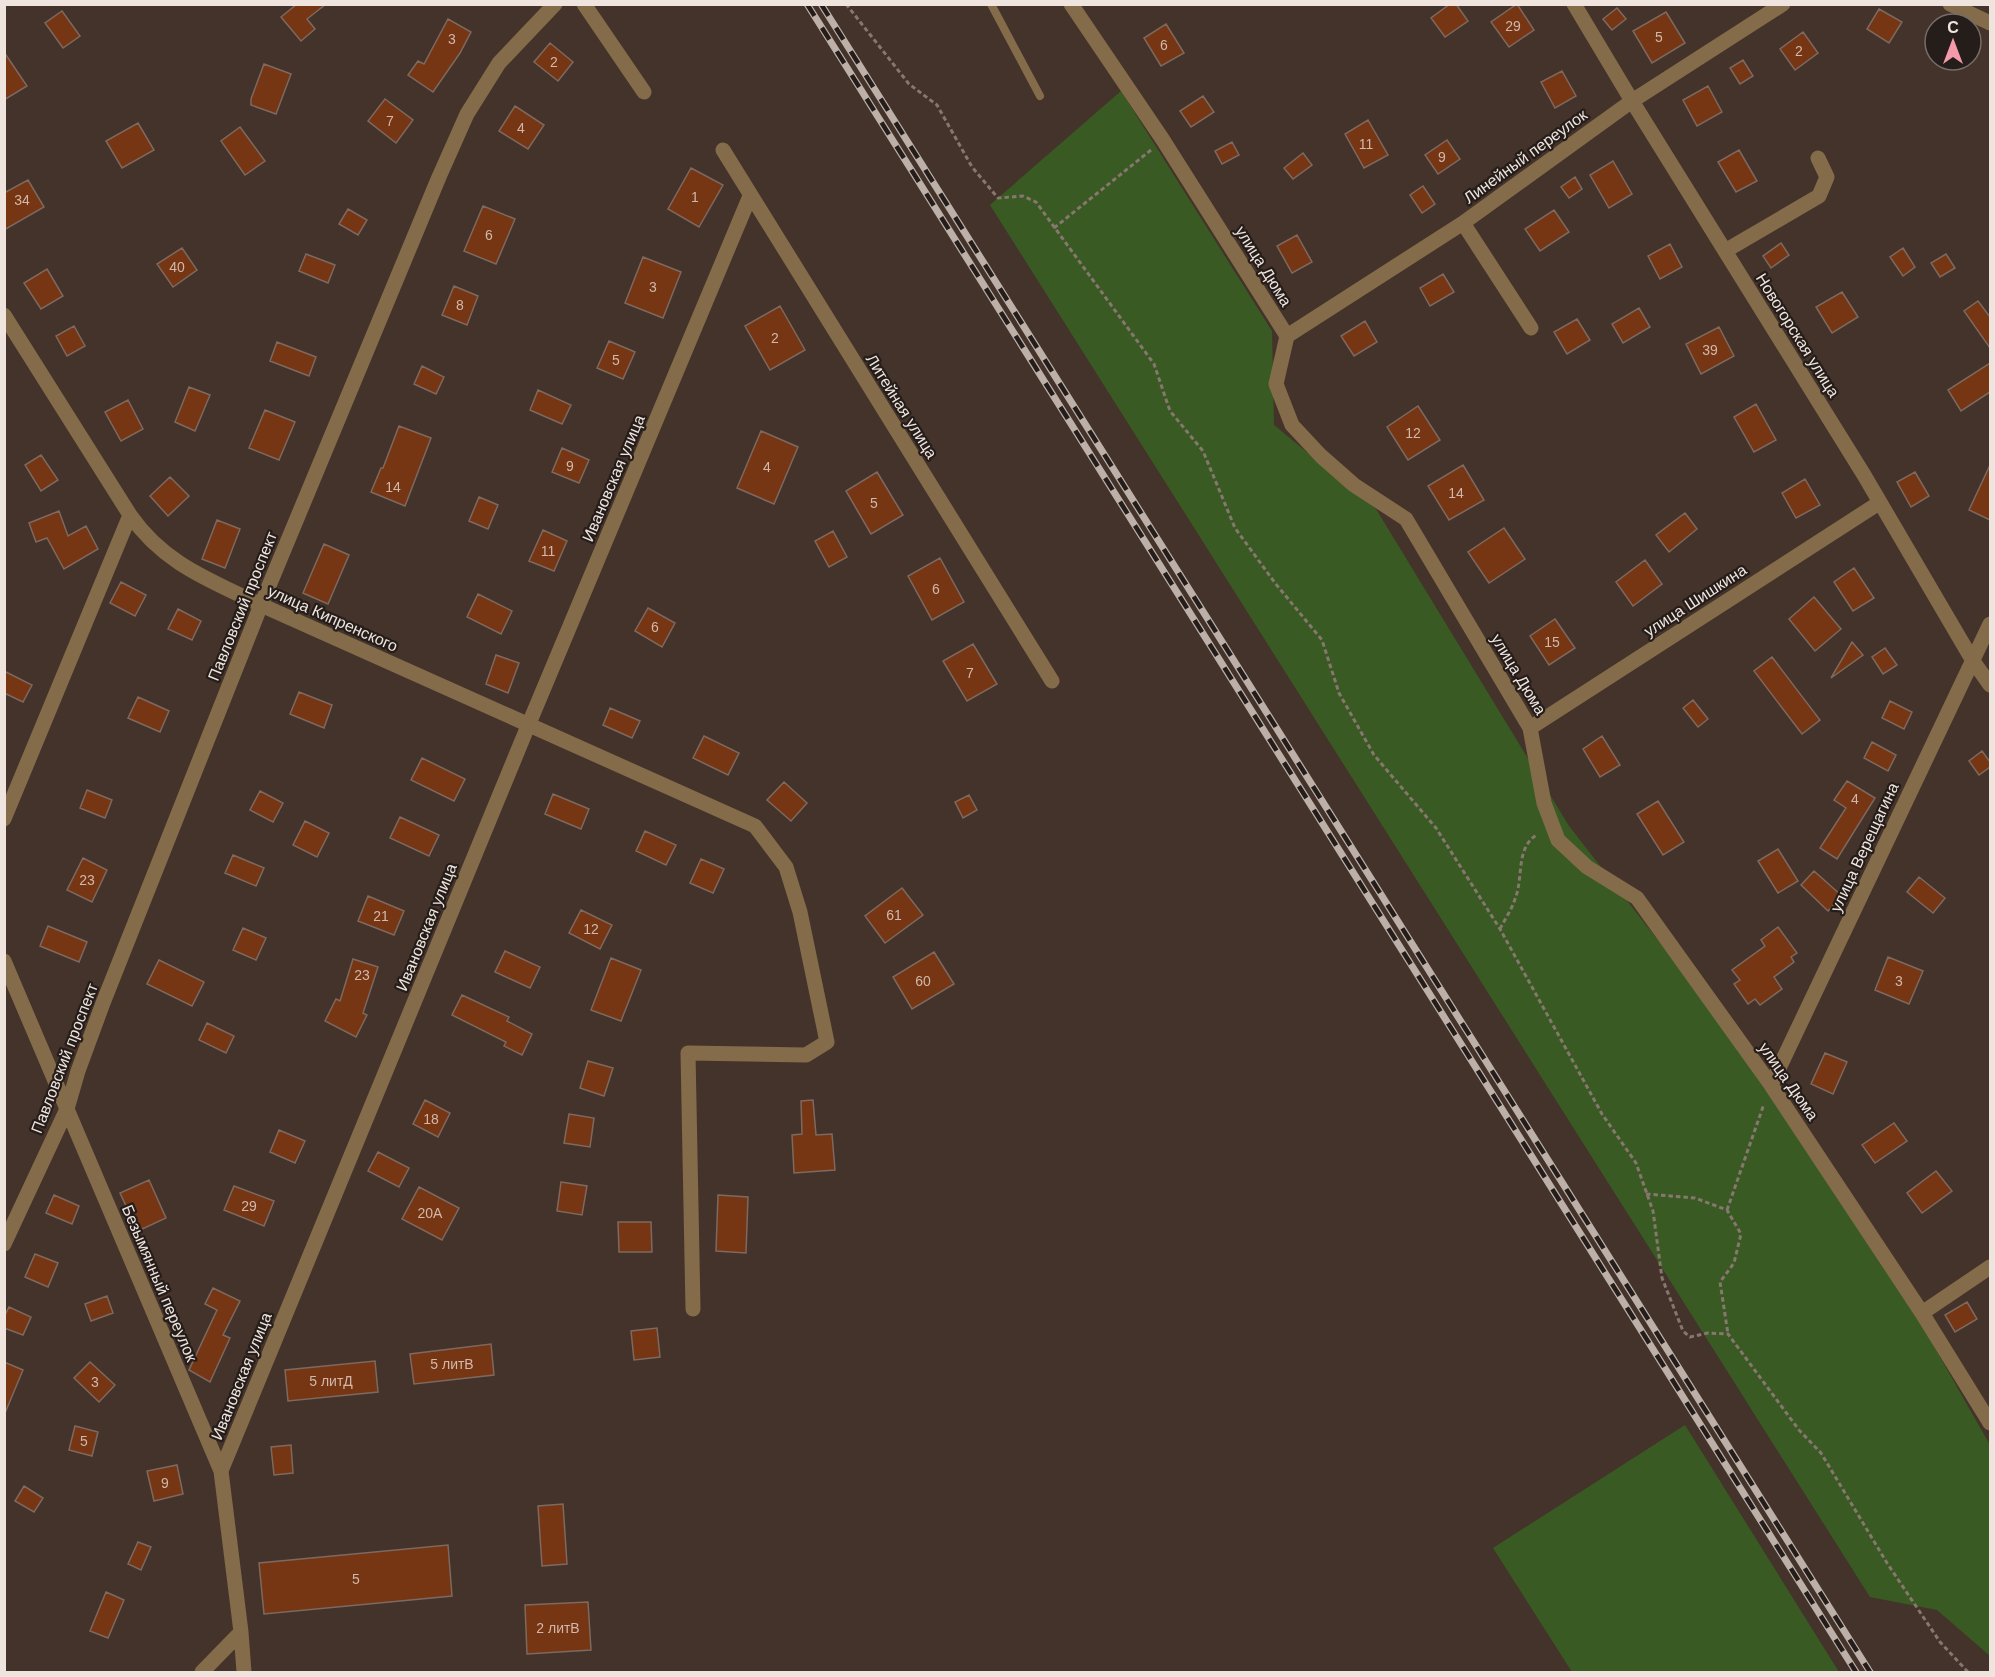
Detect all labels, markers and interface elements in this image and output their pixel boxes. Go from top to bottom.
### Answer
north arrow [1923,12,1983,72]
house number: 29 [1505,18,1521,34]
text: С [1947,19,1959,36]
house number: 5 [1655,29,1663,45]
house number: 3 [448,31,456,47]
house number: 6 [1160,37,1168,53]
house number: 2 [1795,43,1803,59]
house number: 2 [550,54,558,70]
street label: Линейный переулок [1460,105,1591,207]
house number: 7 [386,113,394,129]
house number: 4 [517,120,525,136]
house number: 11 [1359,136,1373,152]
house number: 9 [1438,149,1446,165]
house number: 1 [691,189,699,205]
house number: 34 [14,192,30,208]
street label: улица Дюма [1232,223,1295,309]
house number: 6 [485,227,493,243]
house number: 40 [169,259,185,275]
street label: Новогорская улица [1753,270,1843,400]
house number: 3 [649,279,657,295]
house number: 8 [456,297,464,313]
house number: 2 [771,330,779,346]
house number: 39 [1702,342,1718,358]
street label: Литейная улица [863,351,940,461]
house number: 5 [612,352,620,368]
street label: Ивановская улица [579,412,648,544]
house number: 12 [1405,425,1421,441]
house number: 9 [566,458,574,474]
house number: 4 [763,459,771,475]
house number: 14 [385,479,401,495]
house number: 14 [1448,485,1464,501]
house number: 5 [870,495,878,511]
street label: Павловский проспект [205,529,280,683]
house number: 11 [541,543,555,559]
street label: улица Шишкина [1641,561,1750,640]
house number: 6 [932,581,940,597]
street label: улица Кипренского [265,582,400,655]
house number: 6 [651,619,659,635]
street label: улица Дюма [1488,631,1549,718]
house number: 15 [1544,634,1560,650]
house number: 7 [966,665,974,681]
street label: улица Верещагина [1827,780,1902,914]
house number: 4 [1851,791,1859,807]
street label: Ивановская улица [393,861,460,993]
house number: 23 [79,872,95,888]
house number: 61 [886,907,902,923]
house number: 21 [373,908,389,924]
house number: 12 [583,921,599,937]
house number: 23 [354,967,370,983]
house number: 60 [915,973,931,989]
house number: 3 [1895,973,1903,989]
street label: Павловский проспект [28,980,101,1136]
street label: улица Дюма [1756,1039,1822,1124]
house number: 18 [423,1111,439,1127]
house number: 29 [241,1198,257,1214]
street label: Безымянный переулок [119,1202,201,1365]
house number: 20А [418,1205,443,1221]
street label: Ивановская улица [208,1310,275,1442]
house number: 5 литВ [430,1356,474,1372]
house number: 5 литД [309,1373,353,1389]
house number: 3 [91,1374,99,1390]
house number: 5 [80,1433,88,1449]
house number: 9 [161,1475,169,1491]
house number: 5 [352,1571,360,1587]
house number: 2 литВ [536,1620,580,1636]

